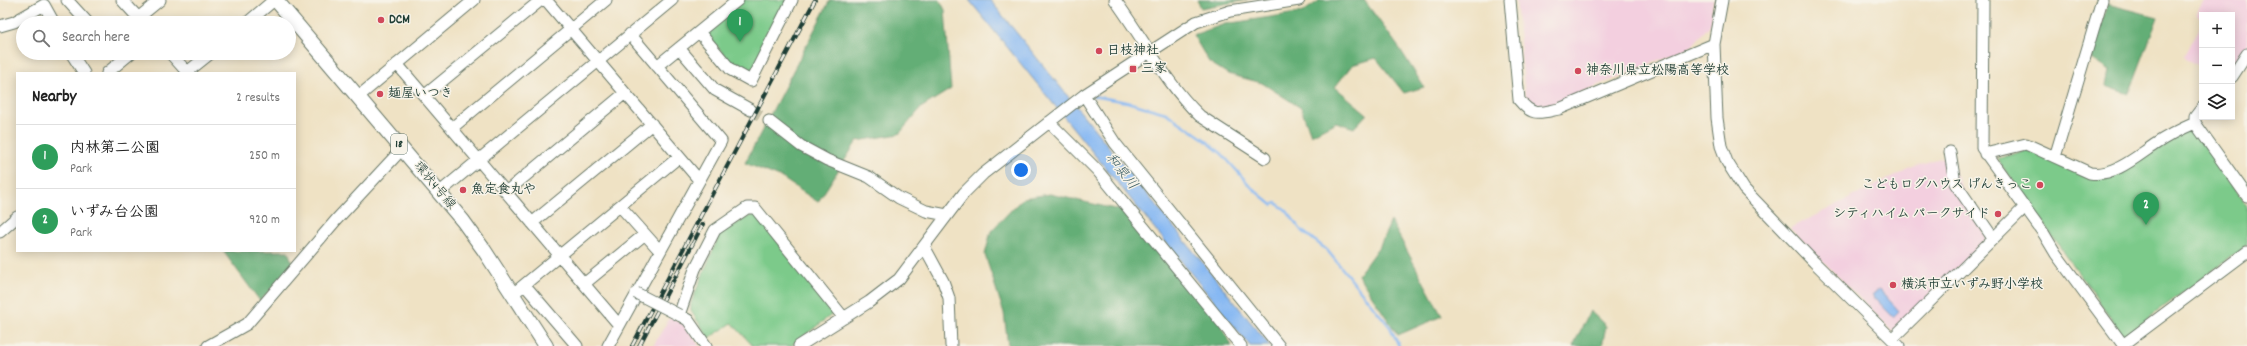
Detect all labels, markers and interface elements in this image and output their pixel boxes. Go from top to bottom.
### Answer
pin: 1 [727,9,753,42]
place label: DCM [389,11,410,30]
map controls [2199,12,2235,120]
button: + [2199,12,2235,48]
marker: DCM [376,15,386,25]
search box [16,16,296,60]
icon: search [30,27,52,49]
text: Search here [62,27,130,49]
place label: 日枝神社 [1107,42,1159,61]
marker: 日枝神社 [1094,46,1104,56]
button: − [2199,48,2235,84]
place label: 三家 [1141,60,1167,79]
place label: 神奈川県立松陽高等学校 [1586,62,1729,81]
marker: 三家 [1128,64,1138,74]
marker: 神奈川県立松陽高等学校 [1573,66,1583,76]
button: layers [2199,84,2235,120]
place label: 麺屋いつき [388,85,453,104]
text: Nearby [32,86,76,110]
text: 2 results [236,89,280,108]
marker: 麺屋いつき [375,89,385,99]
road number: 18 [391,134,407,154]
text: 内林第二公園 [70,138,160,160]
text: 1 [44,147,46,166]
text: 250 m [249,147,280,166]
water label: 和泉川 [1100,149,1142,195]
street label: 環状4号線 [408,158,460,215]
text: Park [70,160,92,179]
your location [1011,160,1031,180]
place label: こどもログハウス げんきっこ [1862,176,2032,195]
marker: こどもログハウス げんきっこ [2035,180,2045,190]
place label: 魚定食丸や [471,181,536,200]
marker: 魚定食丸や [458,185,468,195]
pin: 2 [2133,192,2159,225]
text: いずみ台公園 [70,202,159,224]
place label: シティハイム パークサイド [1833,205,1990,224]
marker: シティハイム パークサイド [1993,209,2003,219]
text: 2 [42,211,48,230]
text: 920 m [249,211,280,230]
text: Park [70,224,92,243]
place label: 横浜市立いずみ野小学校 [1901,276,2043,295]
marker: 横浜市立いずみ野小学校 [1888,280,1898,290]

